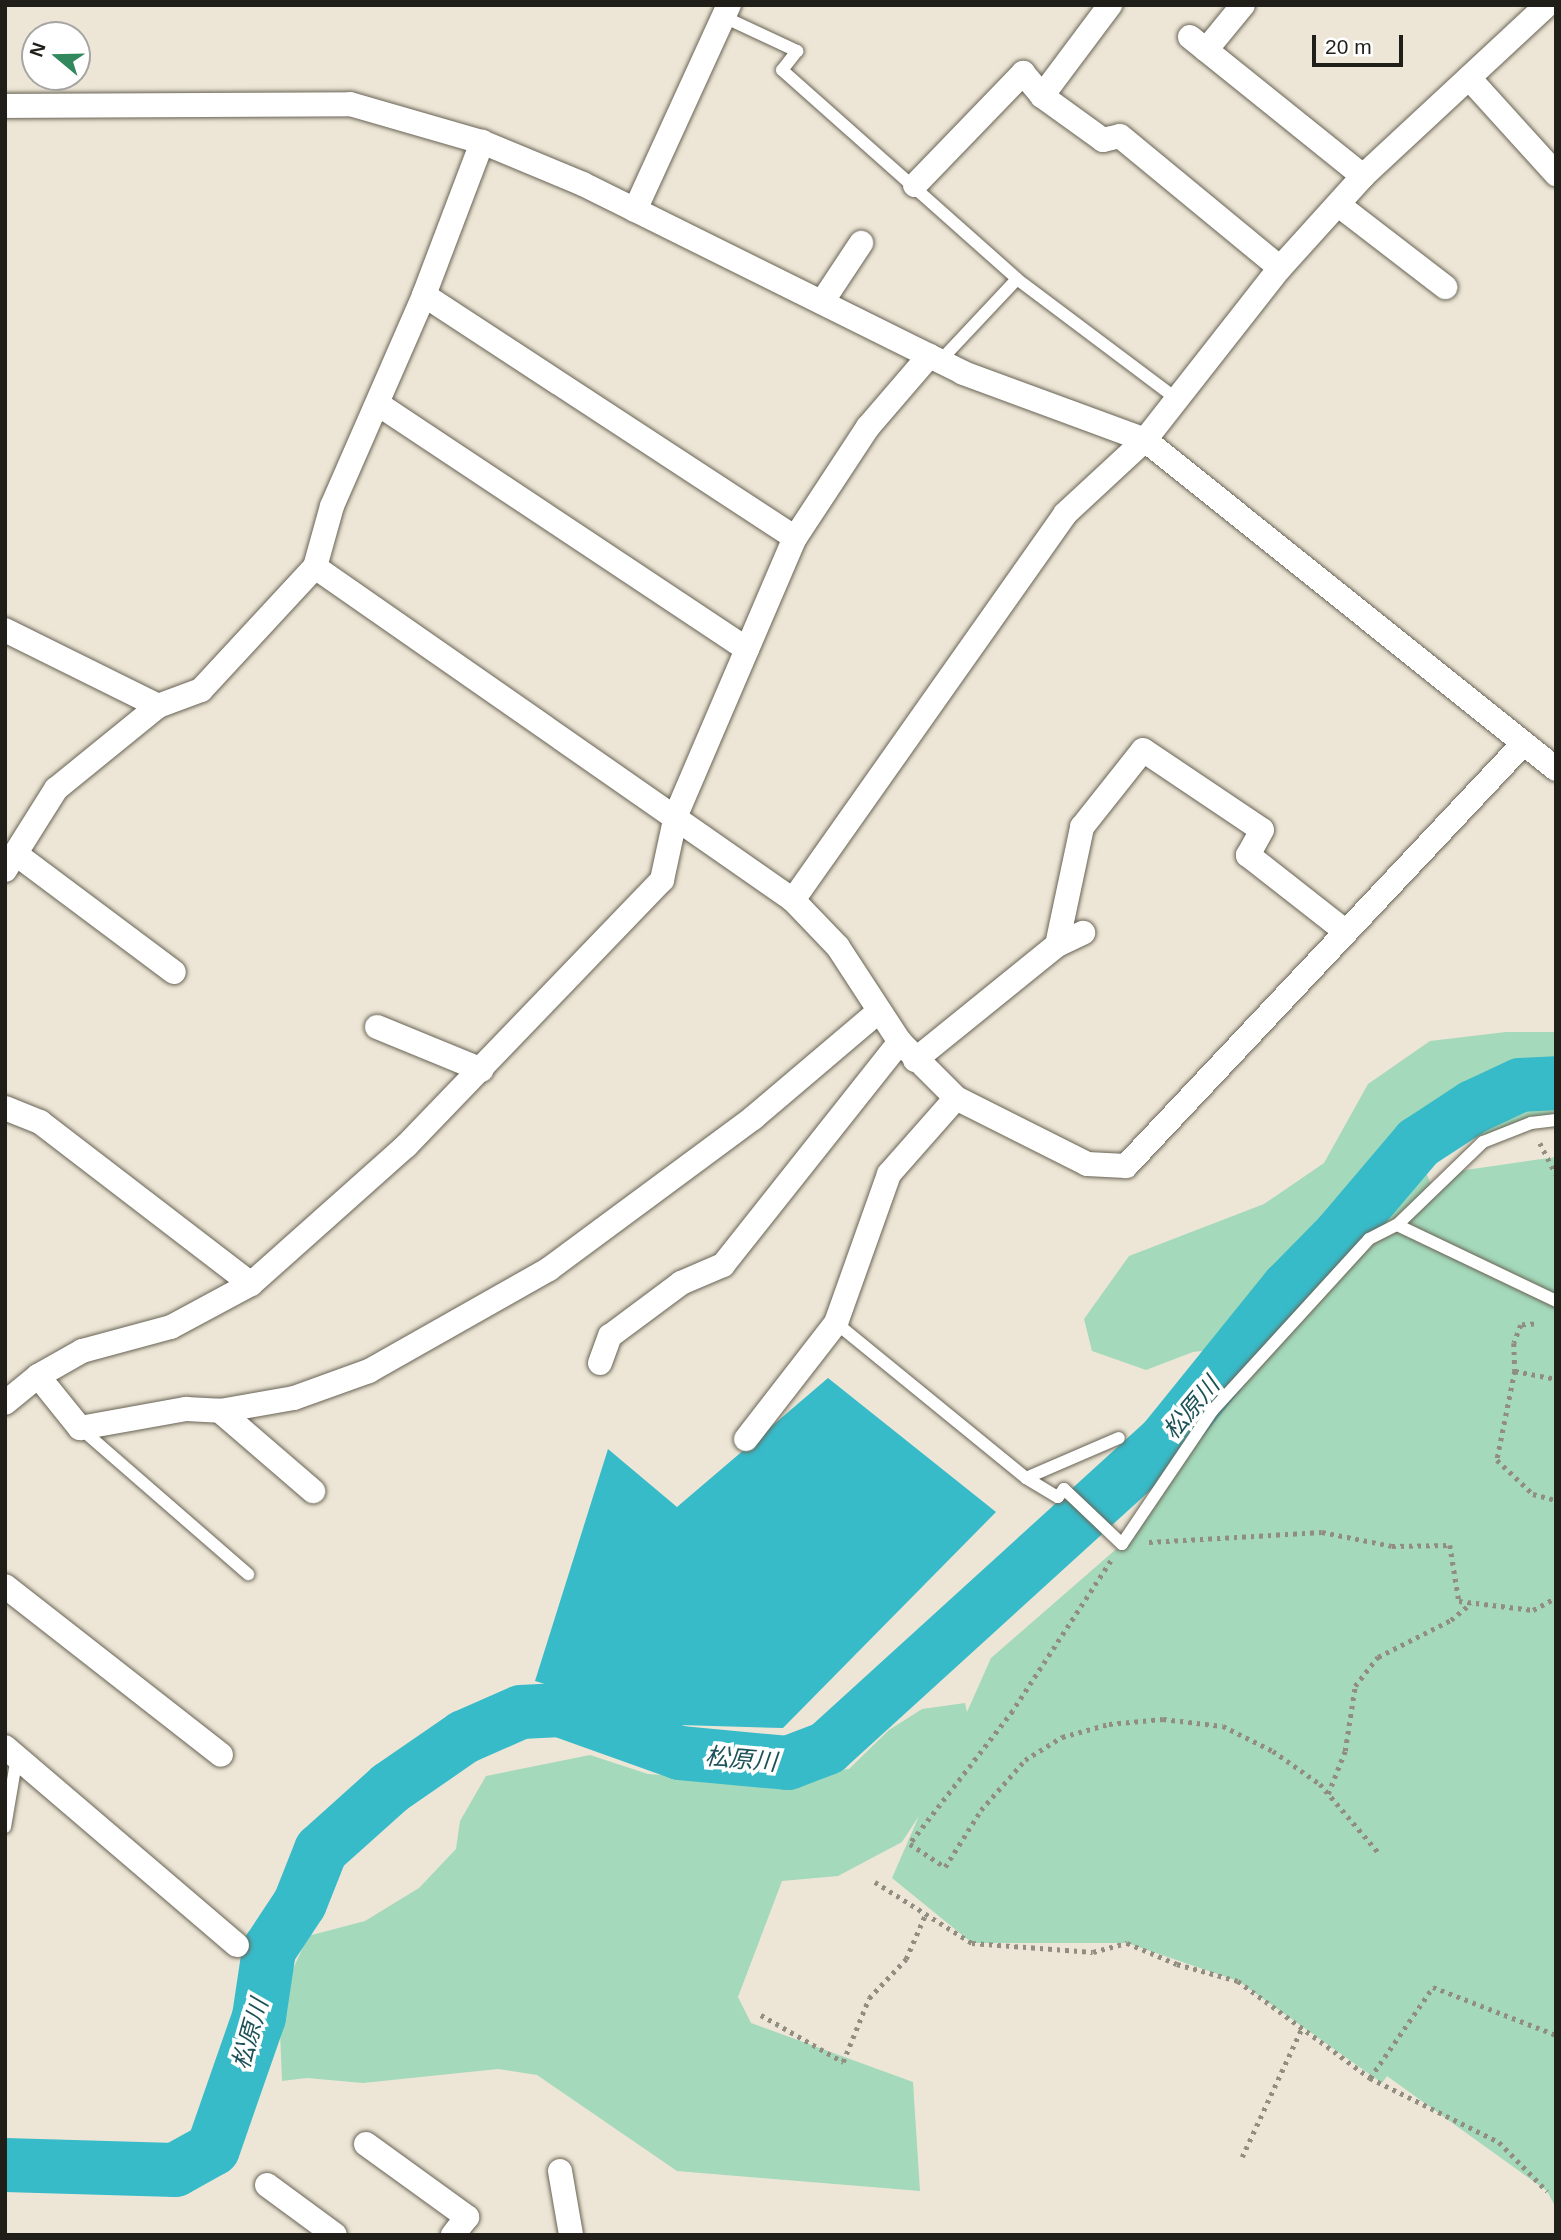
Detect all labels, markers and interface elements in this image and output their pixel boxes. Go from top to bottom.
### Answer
north arrow [21,21,91,91]
scale bar [1316,21,1407,65]
text: 20 m [1325,35,1372,58]
text: N [25,40,50,60]
water label: 松原川 [1157,1371,1225,1445]
water label: 松原川 [704,1742,778,1776]
water label: 松原川 [226,1995,274,2073]

